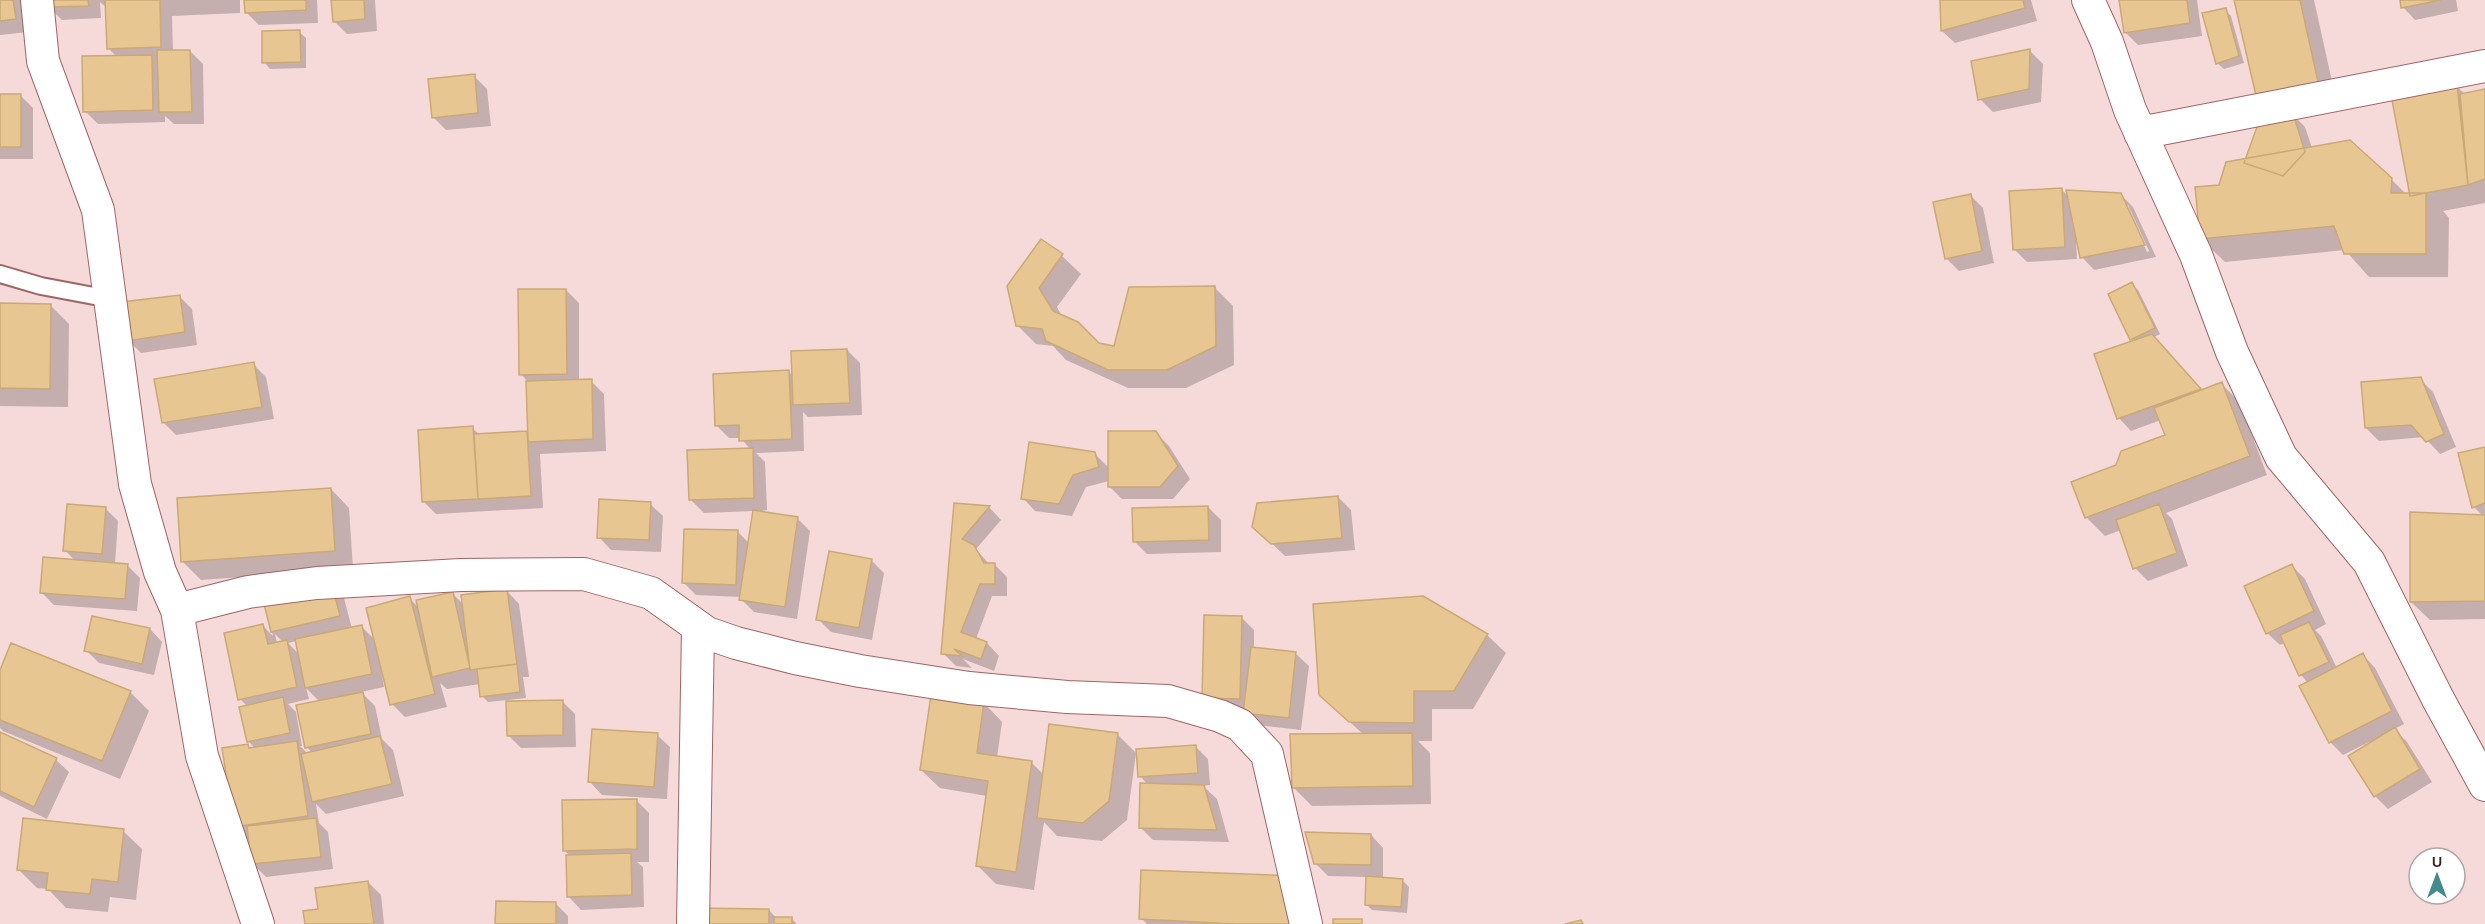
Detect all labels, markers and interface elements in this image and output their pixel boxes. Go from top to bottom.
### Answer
north arrow [2407,846,2467,906]
text: U [2431,852,2443,871]

